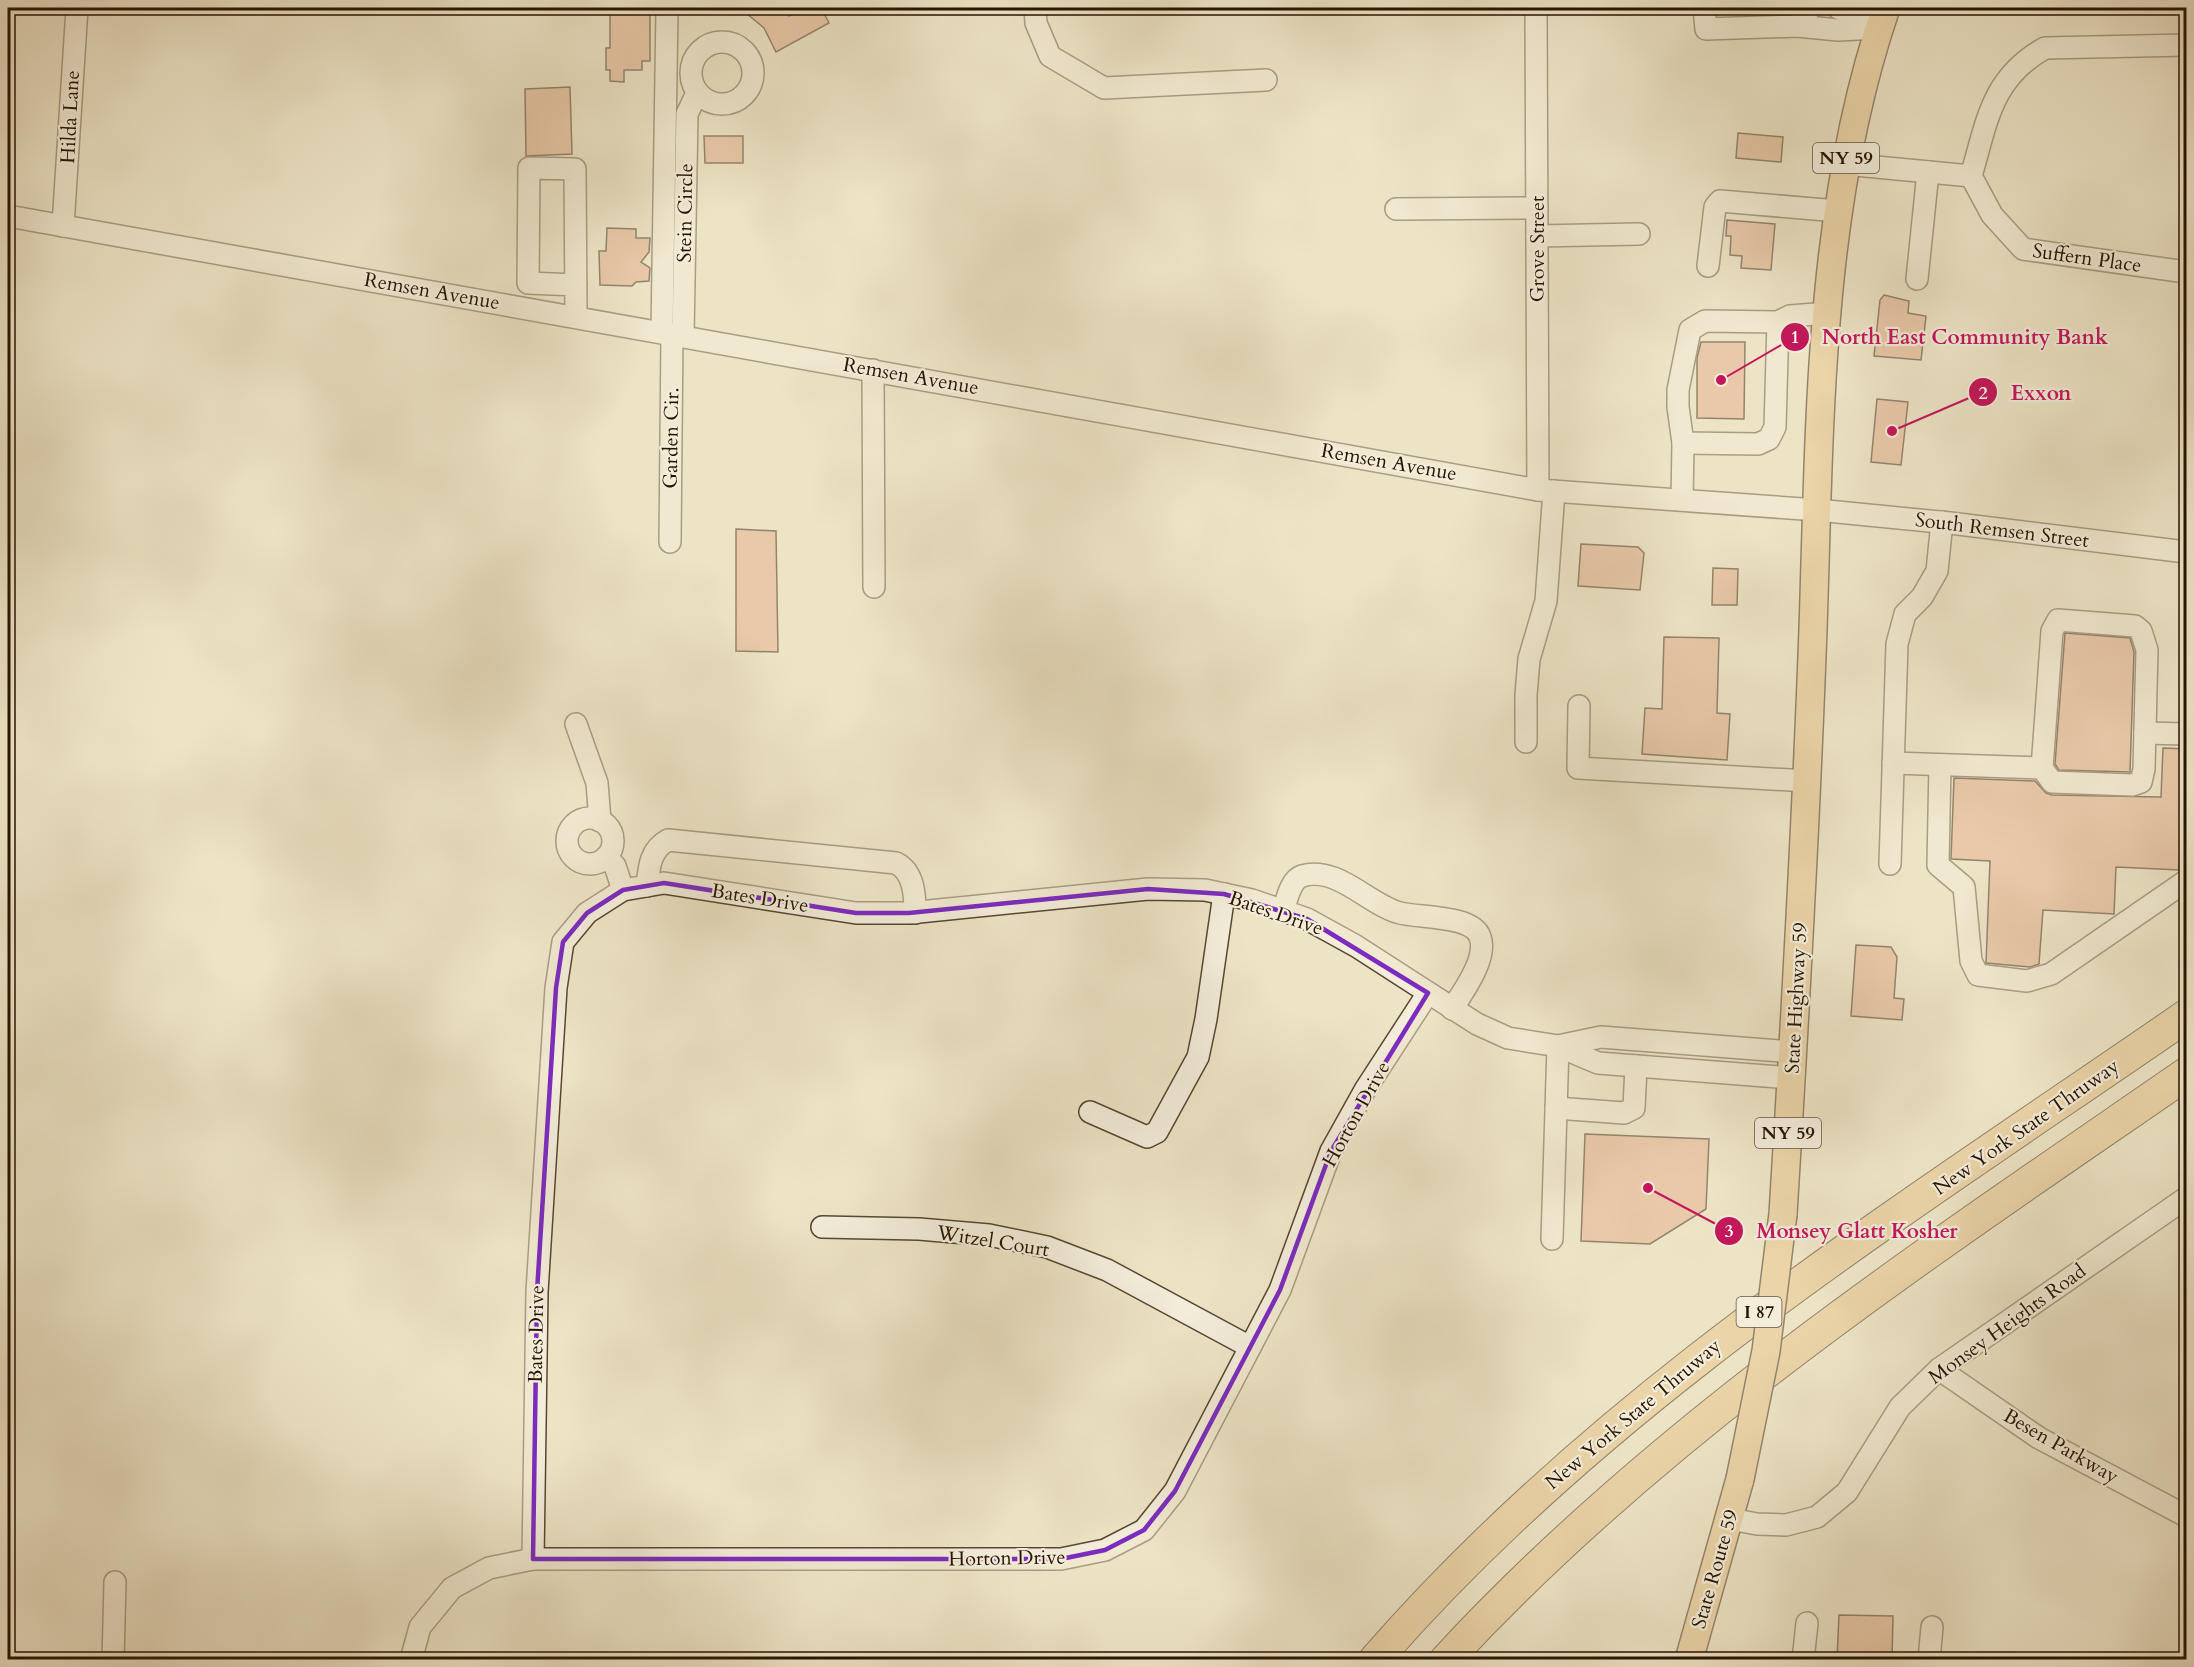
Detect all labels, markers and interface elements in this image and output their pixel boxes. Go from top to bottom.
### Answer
street label: Hilda Lane [54,70,86,164]
road number: NY 59 [1813,143,1879,173]
street label: Stein Circle [671,163,699,263]
street label: Grove Street [1524,195,1551,302]
street label: Suffern Place [2031,237,2143,279]
street label: Remsen Avenue [362,266,502,316]
callout: North East Community Bank [1780,317,2121,356]
text: North East Community Bank [1822,323,2108,352]
text: 1 [1790,325,1800,350]
street label: Remsen Avenue [841,351,981,401]
callout: Exxon [1968,373,2083,412]
text: Exxon [2010,379,2072,408]
text: 2 [1978,381,1988,406]
street label: Garden Cir. [657,387,685,489]
street label: Remsen Avenue [1319,437,1459,487]
street label: South Remsen Street [1914,506,2091,554]
street label: Bates Drive [709,877,811,919]
street label: Bates Drive [1225,884,1327,942]
street label: State Highway 59 [1779,922,1813,1074]
street label: New York State Thruway [1928,1052,2125,1202]
street label: Horton Drive [1316,1056,1396,1172]
road number: NY 59 [1755,1118,1821,1148]
callout: Monsey Glatt Kosher [1714,1211,1970,1250]
text: Monsey Glatt Kosher [1756,1217,1958,1246]
street label: Witzel Court [934,1219,1052,1263]
text: 3 [1724,1219,1734,1244]
street label: Monsey Heights Road [1923,1257,2092,1390]
street label: Bates Drive [522,1285,550,1383]
road number: I 87 [1736,1297,1782,1327]
street label: New York State Thruway [1539,1332,1727,1496]
street label: Besen Parkway [1998,1402,2124,1490]
street label: State Route 59 [1685,1506,1745,1632]
street label: Horton Drive [948,1543,1066,1573]

